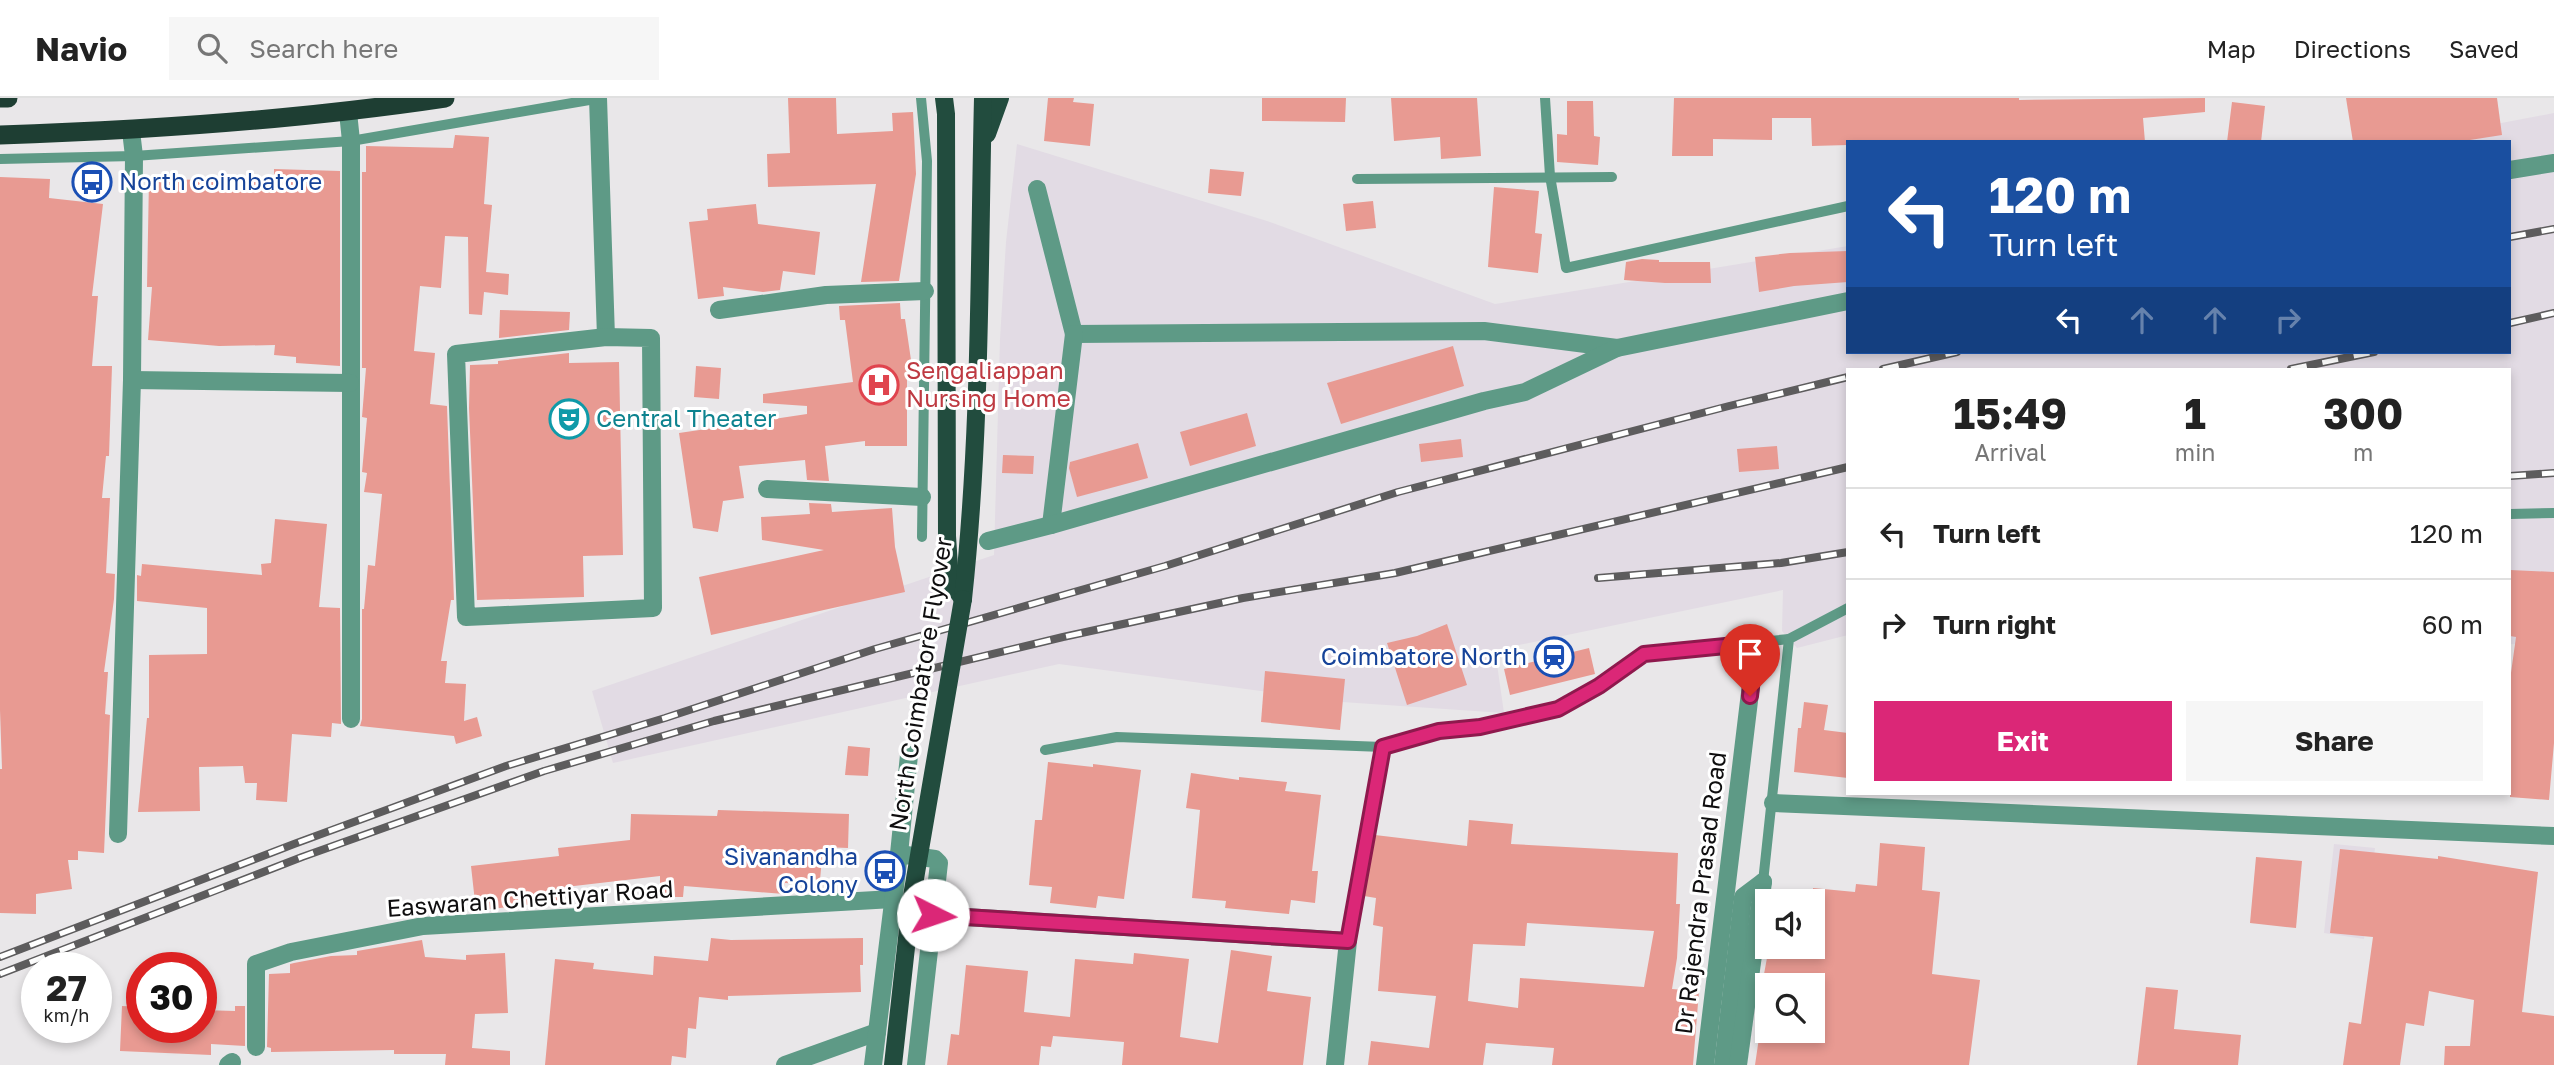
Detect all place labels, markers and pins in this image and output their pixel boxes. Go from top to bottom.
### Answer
bus stop icon: North coimbatore [71,161,113,203]
place label: North coimbatore [119,166,322,195]
place label: Sengaliappan Nursing Home [906,355,1071,412]
hospital icon: Sengaliappan Nursing Home [858,364,900,406]
theatre icon: Central Theater [548,398,590,440]
place label: Central Theater [596,403,776,432]
pin [1720,624,1780,696]
station icon: Coimbatore North [1533,636,1575,678]
place label: Coimbatore North [1321,641,1527,670]
place label: Sivanandha Colony [724,841,858,898]
bus stop icon: Sivanandha Colony [864,850,906,892]

